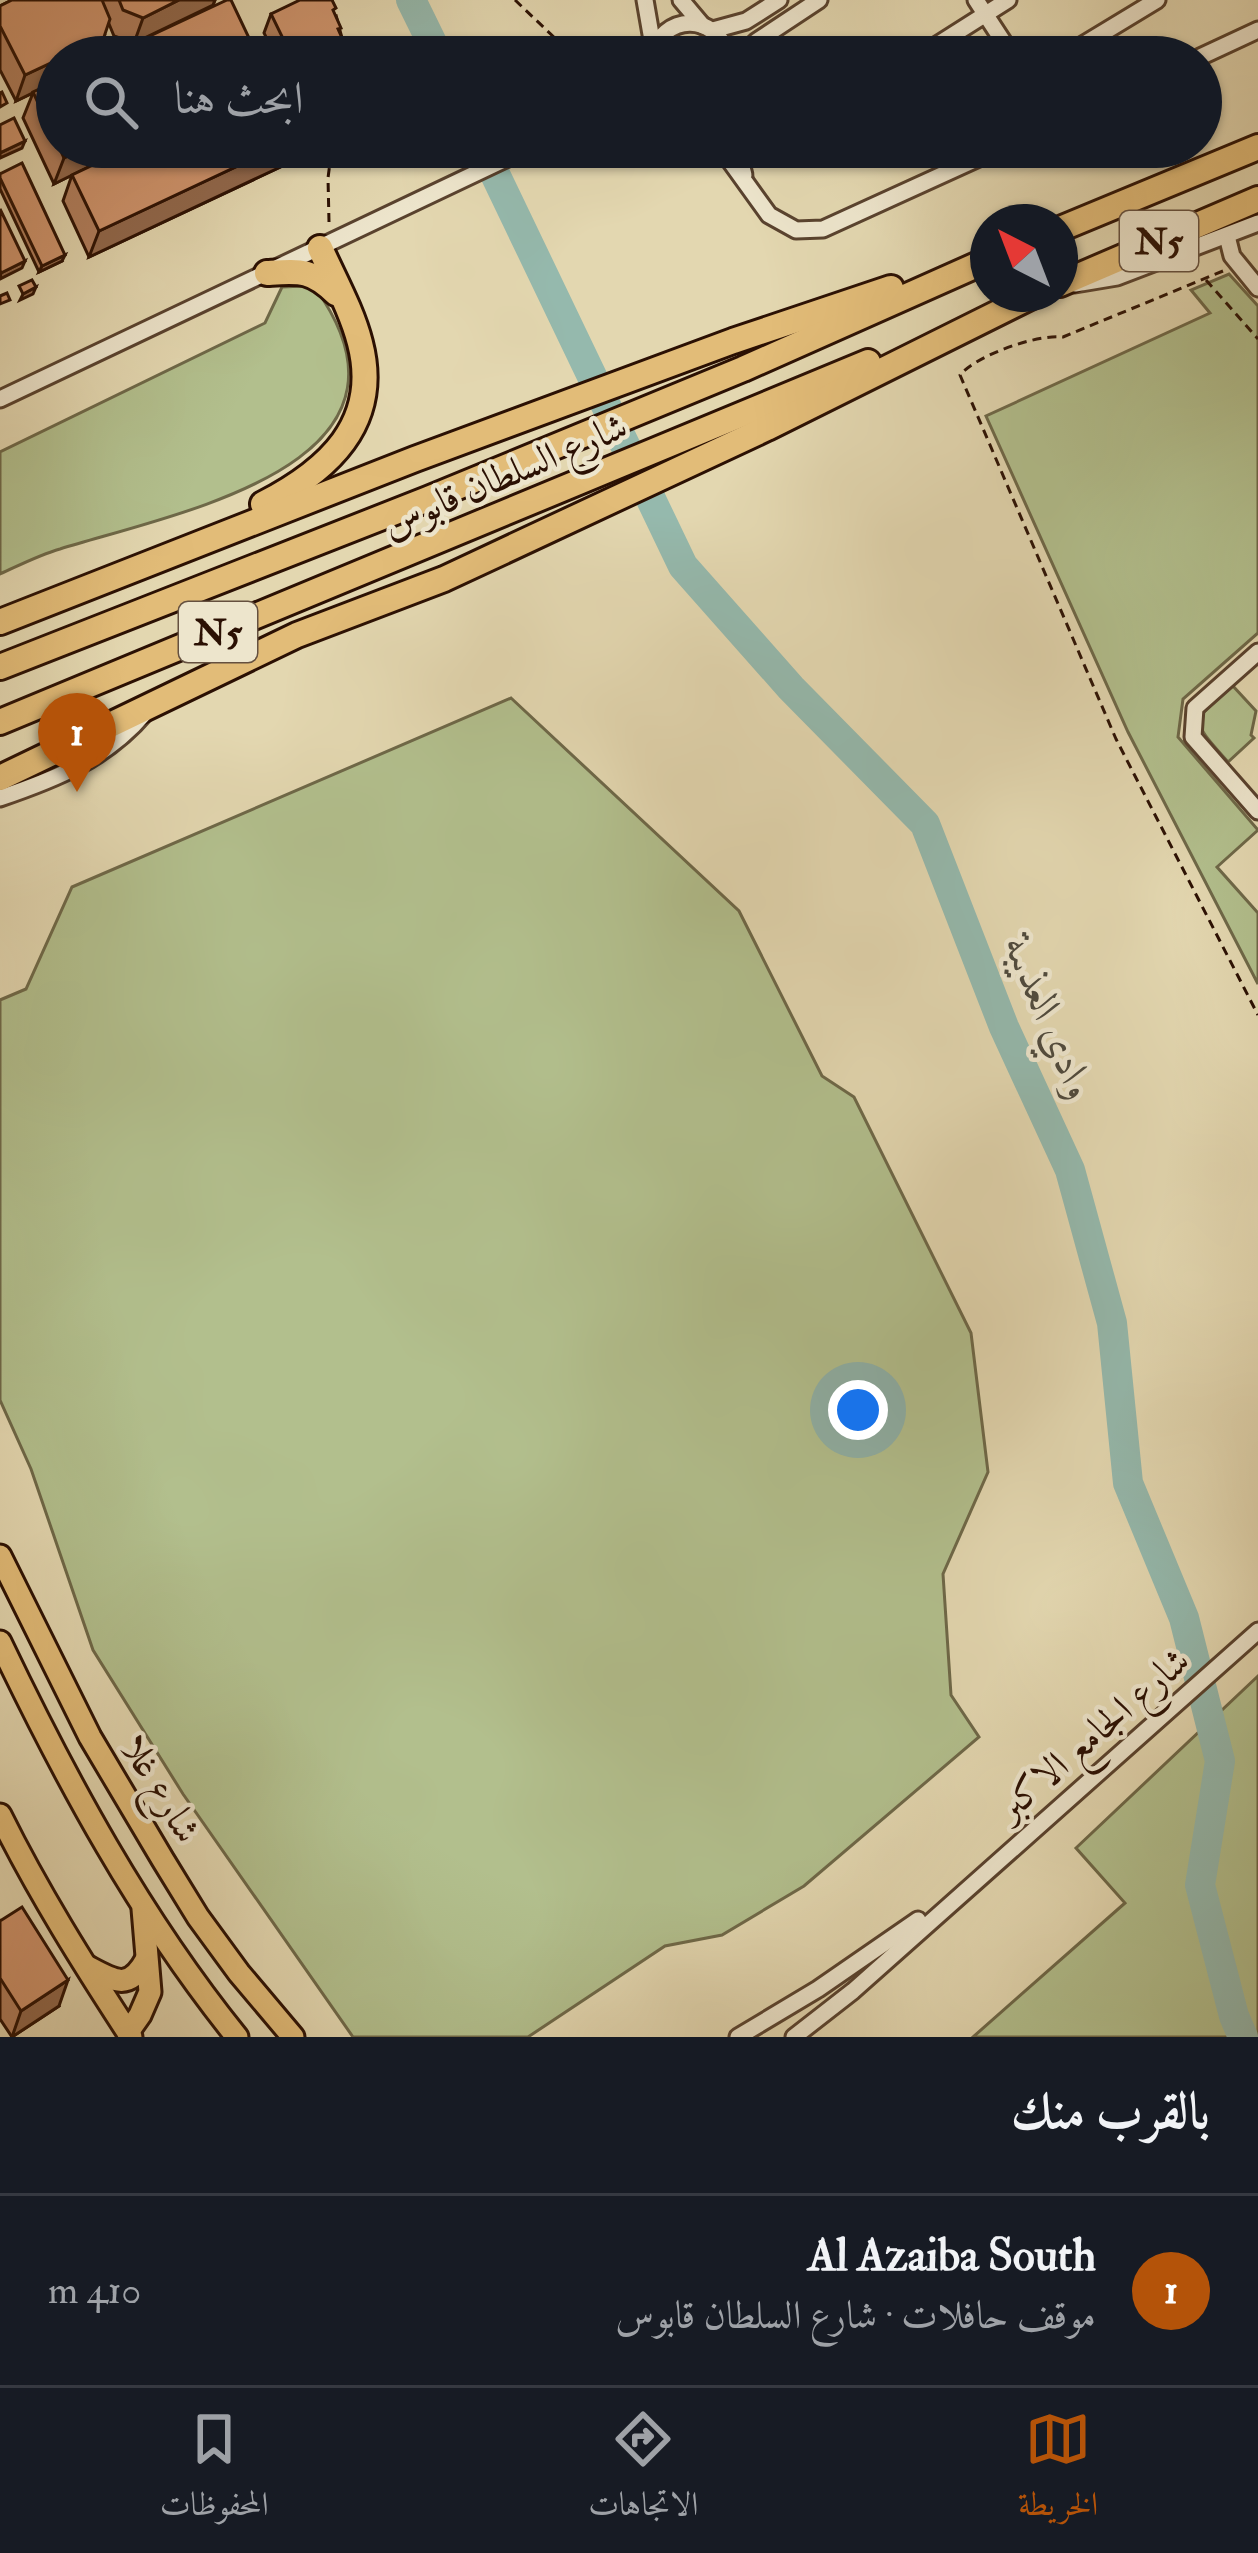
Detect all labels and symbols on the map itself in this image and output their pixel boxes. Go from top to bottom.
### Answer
north arrow [970,204,1078,312]
road number: N5 [1120,211,1198,271]
street label: شارع السلطان قابوس [374,402,637,556]
road number: N5 [179,602,257,662]
pin: 1 [38,693,116,792]
water label: وادي العذيبة [985,924,1107,1109]
your location [828,1380,888,1440]
street label: شارع الجامع الاكبر [983,1637,1207,1842]
street label: شارع غلا [103,1726,212,1856]

